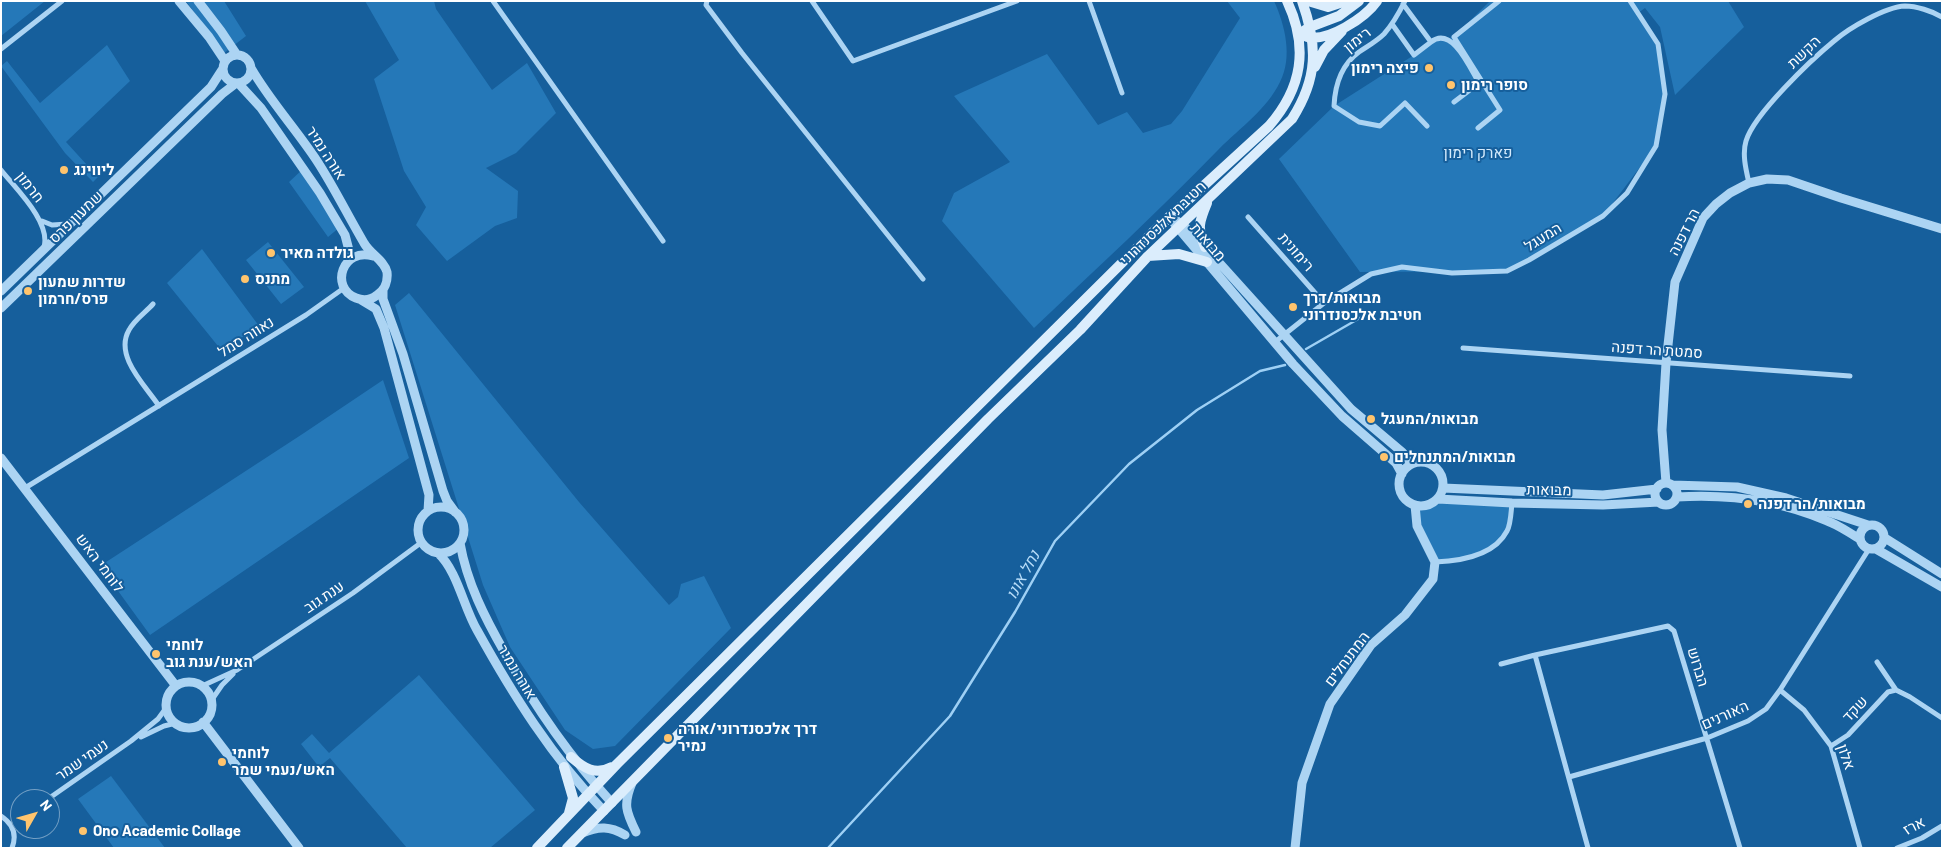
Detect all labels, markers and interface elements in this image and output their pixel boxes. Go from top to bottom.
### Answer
street label: רימון [1340,24,1374,56]
street label: הקשת [1784,32,1824,72]
place label: פיצה רימון [1351,59,1419,77]
marker: פיצה רימון [1423,62,1435,74]
place label: סופר רימון [1461,76,1528,94]
marker: סופר רימון [1445,79,1457,91]
street label: אורה נמיר [302,123,350,183]
park label: פארק רימון [1444,144,1512,162]
place label: ליווינג [74,161,114,179]
marker: ליווינג [58,164,70,176]
street label: חרמון [12,168,48,206]
street label: חטיבת אלכסנדרוני [1116,177,1210,269]
street label: שמעון פרס [45,187,107,247]
street label: הר דפנה [1664,205,1704,259]
street label: מבואות [1186,219,1230,265]
street label: המעגל [1521,219,1565,255]
street label: רימונית [1274,229,1318,275]
place label: גולדה מאיר [281,244,354,262]
marker: גולדה מאיר [265,247,277,259]
place label: מתנס [255,270,290,288]
place label: שדרות שמעון פרס/חרמון [38,273,126,308]
marker: מתנס [239,273,251,285]
marker: שדרות שמעון פרס/חרמון [22,285,34,297]
place label: מבואות/דרך חטיבת אלכסנדרוני [1303,289,1422,324]
marker: מבואות/דרך חטיבת אלכסנדרוני [1287,301,1299,313]
street label: נאווה סמל [215,313,277,361]
street label: סמטת הר דפנה [1611,338,1703,362]
place label: מבואות/המעגל [1381,410,1479,428]
marker: מבואות/המעגל [1365,413,1377,425]
place label: מבואות/המתנחלים [1394,448,1516,466]
marker: מבואות/המתנחלים [1378,451,1390,463]
street label: מבואות [1526,481,1572,499]
place label: מבואות/הר דפנה [1758,495,1866,513]
marker: מבואות/הר דפנה [1742,498,1754,510]
street label: לוחמי האש [72,530,128,596]
water label: נחל אונו [1002,547,1044,603]
street label: ענת גוב [300,577,348,617]
street label: המתנחלים [1321,628,1373,690]
place label: לוחמי האש/ענת גוב [166,636,253,671]
street label: אורה נמיר [494,642,540,702]
street label: הברוש [1683,645,1713,689]
marker: לוחמי האש/ענת גוב [150,648,162,660]
street label: שקד [1839,692,1871,726]
street label: האורנים [1699,697,1751,733]
place label: דרך אלכסנדרוני/אורה נמיר [678,720,817,755]
marker: דרך אלכסנדרוני/אורה נמיר [662,732,674,744]
street label: נעמי שמר [52,735,112,785]
street label: אלון [1833,742,1859,772]
place label: לוחמי האש/נעמי שמר [232,744,335,779]
marker: לוחמי האש/נעמי שמר [216,756,228,768]
north arrow [10,789,60,839]
text: N [37,796,56,814]
street label: ארז [1900,813,1928,839]
place label: Ono Academic Collage [93,822,241,840]
marker: Ono Academic Collage [77,825,89,837]

